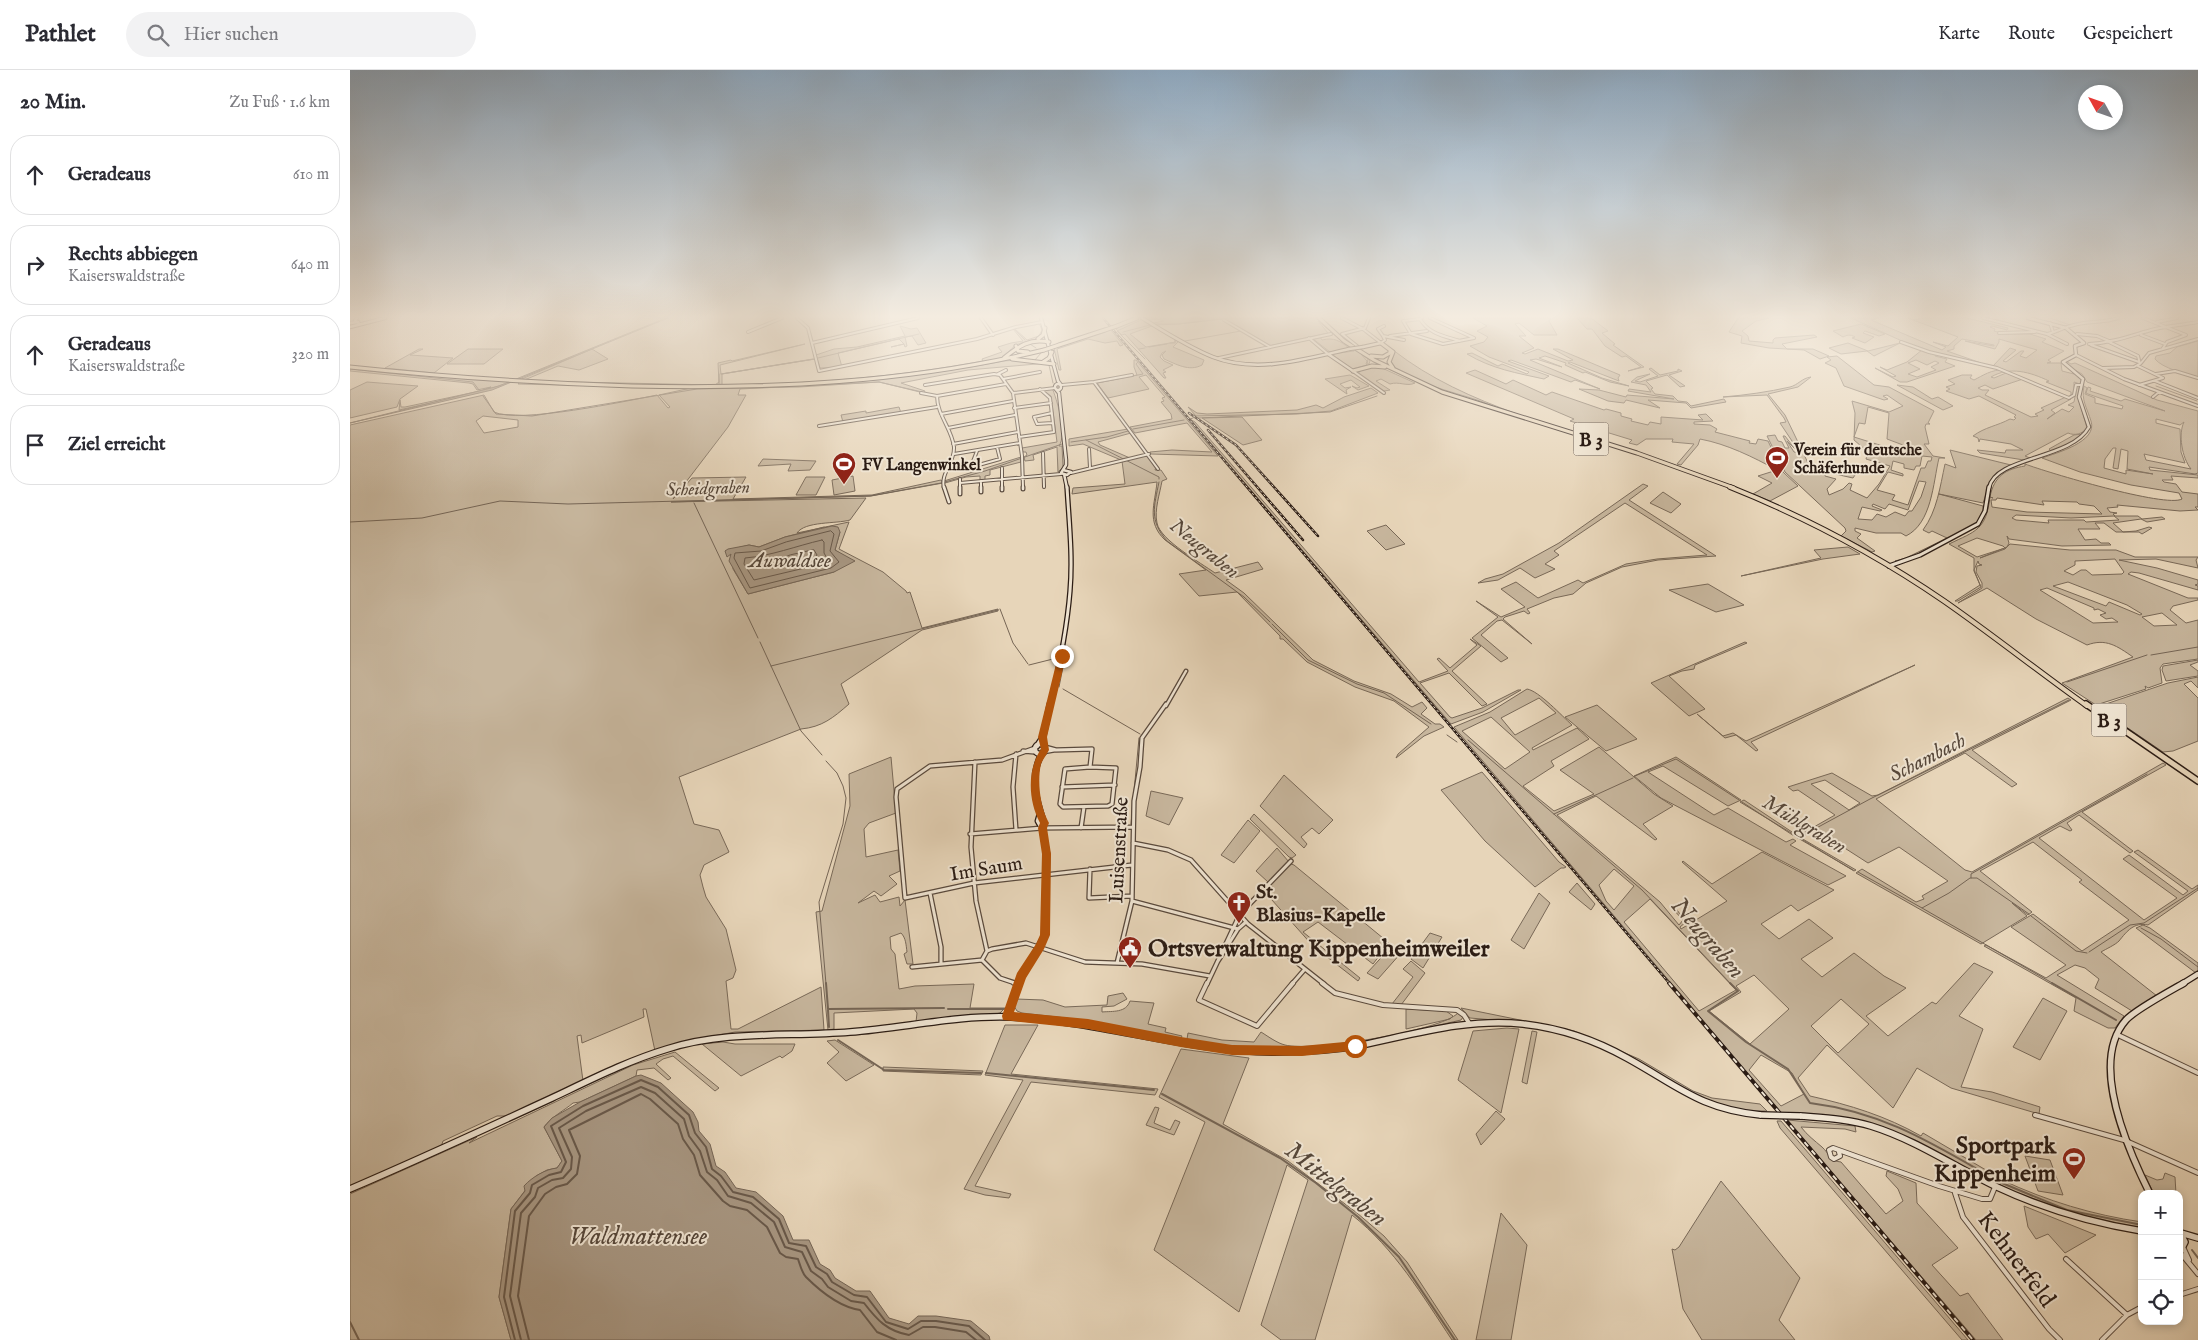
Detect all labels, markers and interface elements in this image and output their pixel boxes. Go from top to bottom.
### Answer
search box [126,12,476,57]
text: Pathlet [25,19,96,50]
icon: search [144,21,172,49]
text: Hier suchen [184,23,279,47]
text: Karte [1938,23,1980,46]
text: Route [2008,23,2055,46]
text: Gespeichert [2083,23,2173,46]
north arrow [2078,85,2123,130]
text: 20 Min. [20,89,86,116]
text: Zu Fuß · 1.6 km [229,93,330,113]
icon: ahead [21,161,49,189]
text: Geradeaus [68,163,151,187]
text: 610 m [293,165,329,185]
text: Rechts abbiegen [68,243,198,267]
icon: right [21,251,49,279]
text: 640 m [291,255,329,275]
text: Kaiserswaldstraße [68,267,185,287]
text: Geradeaus [68,333,151,357]
icon: ahead [21,341,49,369]
text: 320 m [292,345,329,365]
text: Kaiserswaldstraße [68,357,185,377]
road number: B 3 [1574,422,1608,456]
icon: arrive [21,431,49,459]
text: Ziel erreicht [68,433,166,457]
place label: Verein für deutsche Schäferhunde [1793,441,1923,479]
sports icon: Verein für deutsche Schäferhunde [1764,445,1790,479]
sports icon: FV Langenwinkel [831,451,857,485]
place label: FV Langenwinkel [862,456,981,476]
water label: Scheidgraben [666,477,751,502]
water label: Neugraben [1163,513,1245,586]
water label: Auwaldsee [747,548,831,575]
route end [1051,645,1074,668]
road number: B 3 [2092,704,2126,736]
water label: Schambach [1885,728,1971,789]
water label: Mühlgraben [1757,790,1851,861]
street label: Luisenstraße [1104,796,1135,904]
street label: Im Saum [948,851,1024,888]
place label: St. Blasius-Kapelle [1256,880,1386,928]
church icon: St. Blasius-Kapelle [1226,890,1252,924]
water label: Neugraben [1662,891,1752,987]
place label: Ortsverwaltung Kippenheimweiler [1148,934,1490,965]
public building icon: Ortsverwaltung Kippenheimweiler [1117,935,1143,969]
route start [1344,1035,1367,1058]
place label: Sportpark Kippenheim [1934,1131,2057,1190]
water label: Mittelgraben [1278,1135,1393,1235]
sports icon: Sportpark Kippenheim [2061,1146,2087,1180]
map controls [2138,1190,2183,1325]
button: + [2138,1190,2183,1235]
street label: Kehnerfeld [1970,1206,2062,1314]
water label: Waldmattensee [569,1221,708,1253]
button: − [2138,1235,2183,1280]
button: locate [2138,1280,2183,1325]

